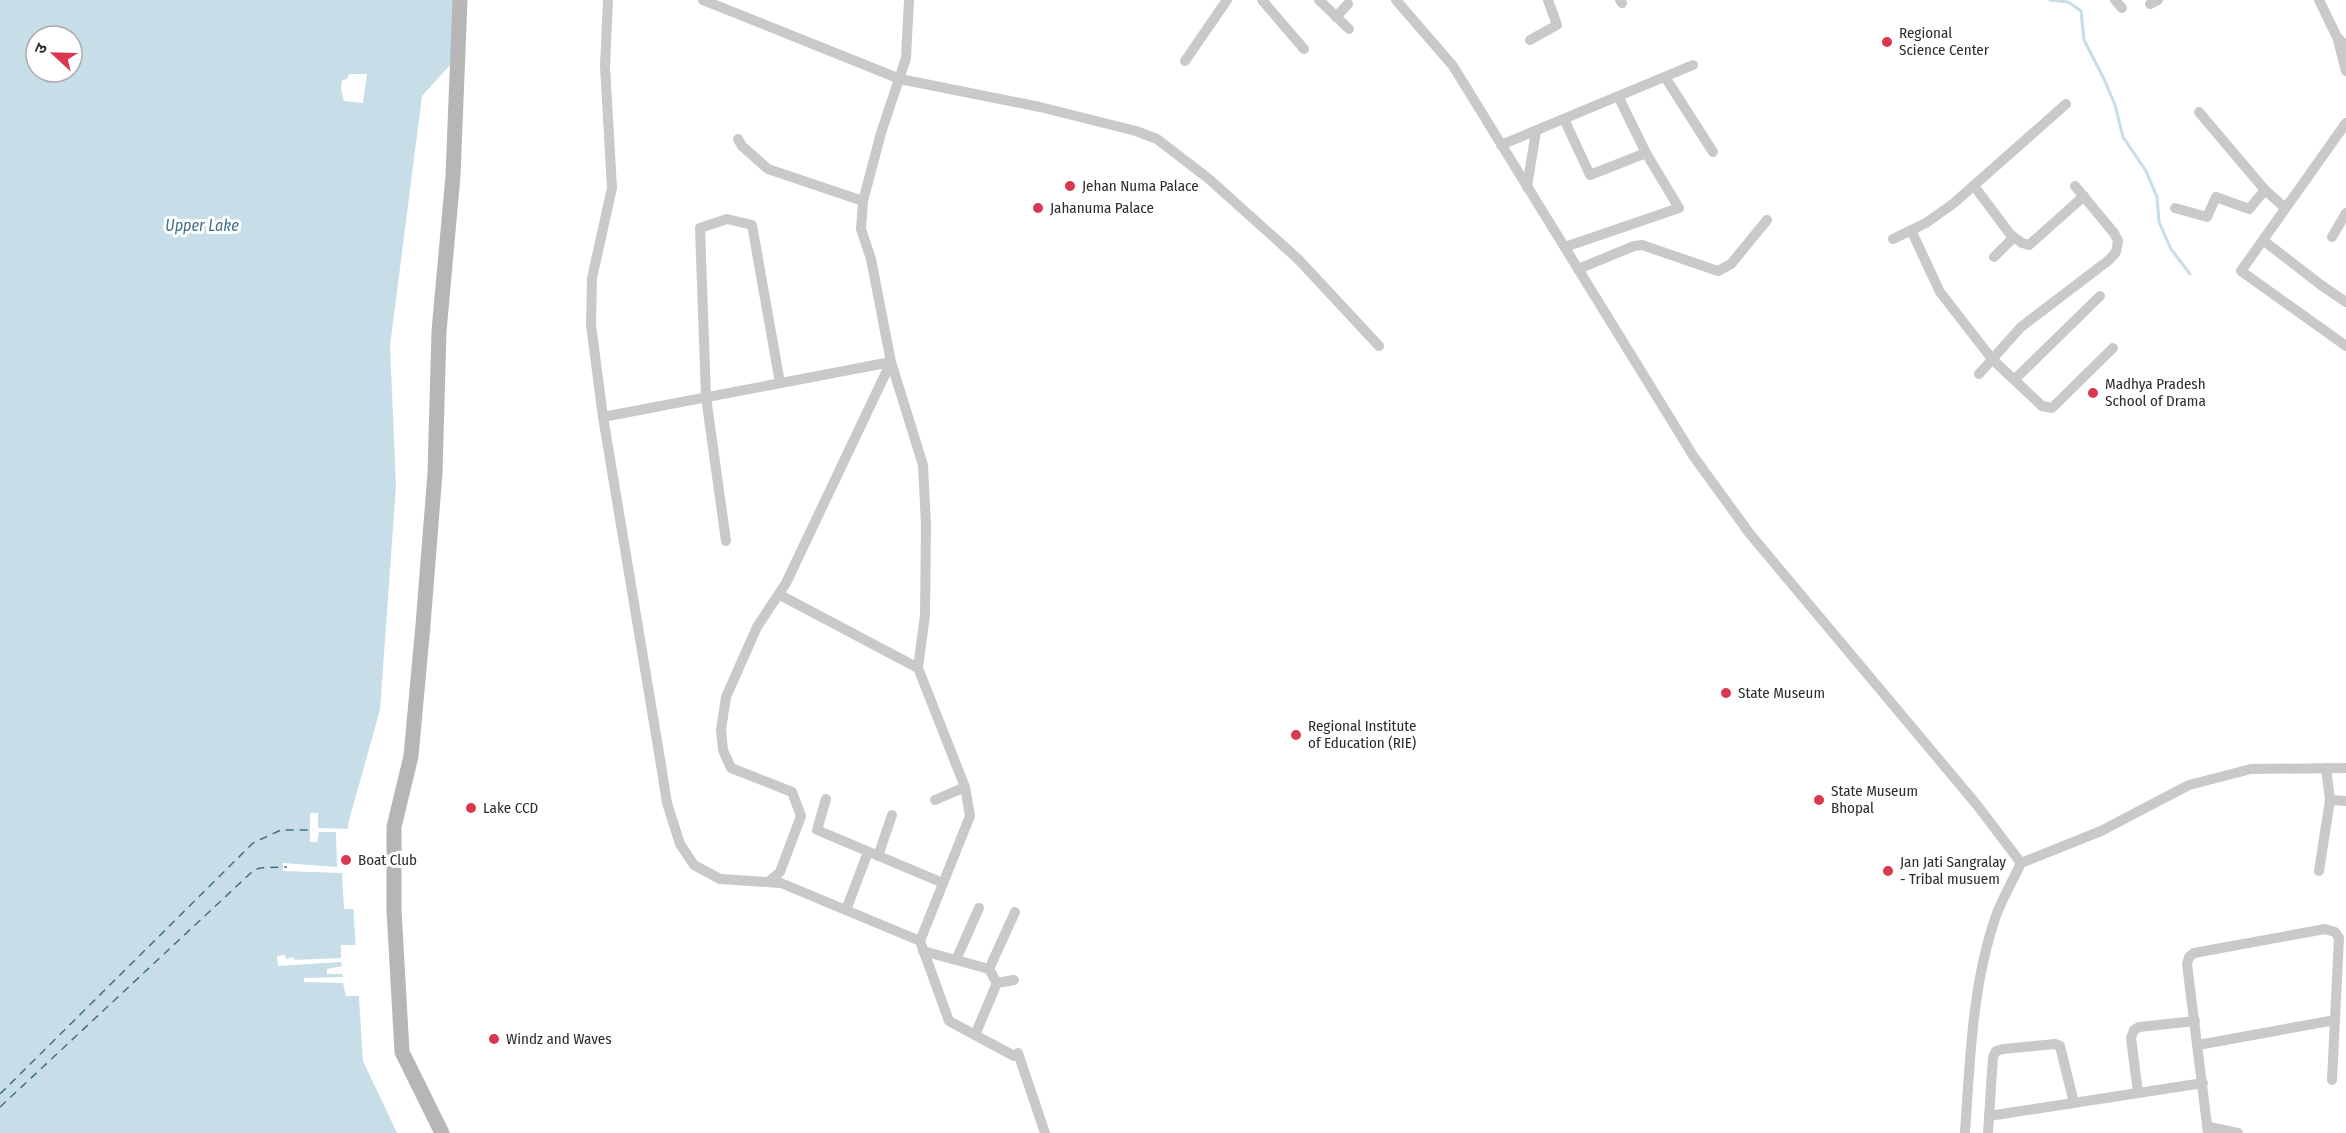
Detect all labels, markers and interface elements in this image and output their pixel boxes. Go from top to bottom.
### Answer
north arrow [24,24,84,84]
place label: Regional Science Center [1899,24,1990,59]
marker: Regional Science Center [1880,35,1894,49]
text: उ [30,40,51,56]
place label: Jehan Numa Palace [1082,177,1199,195]
marker: Jehan Numa Palace [1063,179,1077,193]
place label: Jahanuma Palace [1050,199,1154,217]
marker: Jahanuma Palace [1031,201,1045,215]
water label: Upper Lake [165,216,239,235]
place label: Madhya Pradesh School of Drama [2105,375,2206,410]
marker: Madhya Pradesh School of Drama [2086,386,2100,400]
place label: State Museum [1738,684,1825,702]
marker: State Museum [1719,686,1733,700]
place label: Regional Institute of Education (RIE) [1308,717,1416,752]
marker: Regional Institute of Education (RIE) [1289,728,1303,742]
place label: State Museum Bhopal [1831,782,1918,817]
marker: State Museum Bhopal [1812,793,1826,807]
place label: Lake CCD [483,799,538,817]
marker: Lake CCD [464,801,478,815]
place label: Boat Club [358,851,417,869]
marker: Boat Club [339,853,353,867]
place label: Jan Jati Sangralay - Tribal musuem [1900,853,2006,888]
marker: Jan Jati Sangralay - Tribal musuem [1881,864,1895,878]
place label: Windz and Waves [506,1030,612,1048]
marker: Windz and Waves [487,1032,501,1046]

